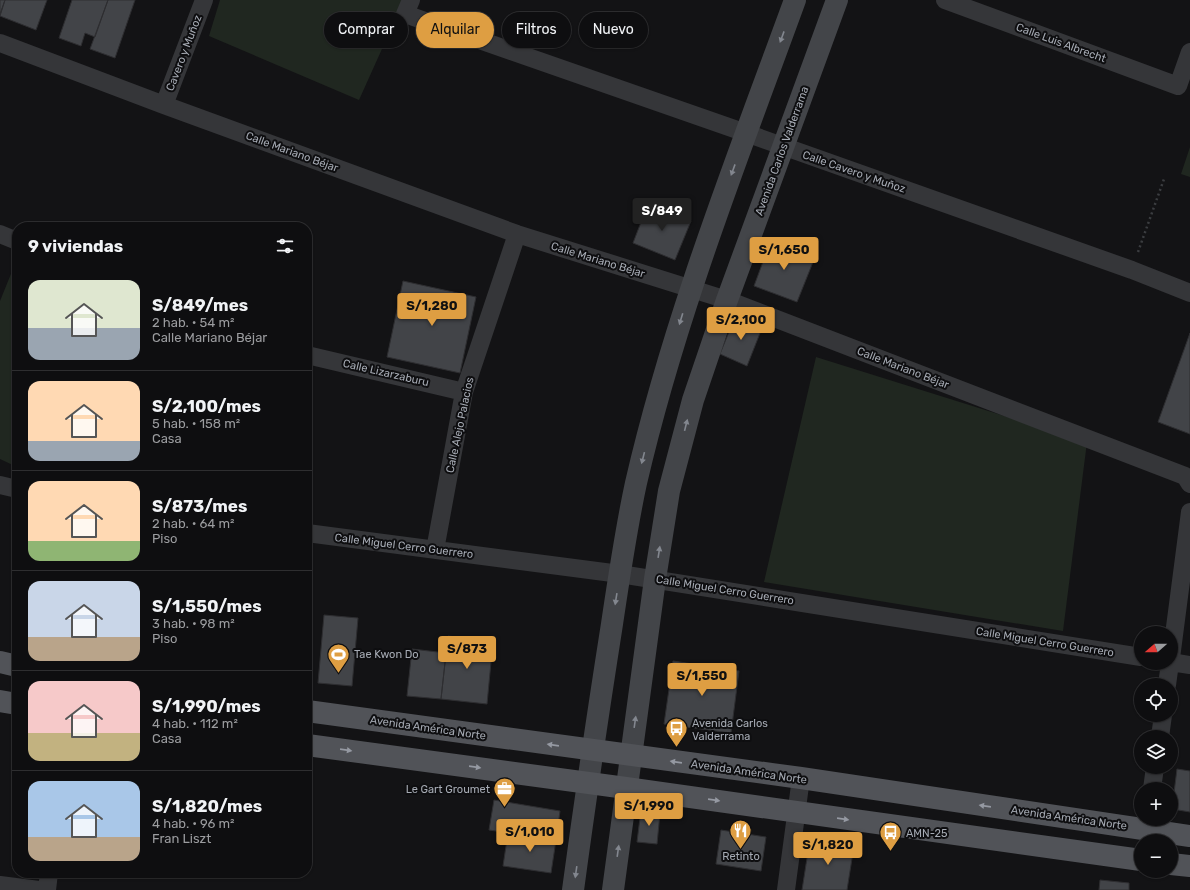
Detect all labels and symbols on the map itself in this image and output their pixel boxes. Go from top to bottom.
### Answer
street label: Cavero y Muñoz [164,13,205,93]
street label: Calle Luis Albrecht [1014,21,1108,66]
one-way arrow [778,31,784,43]
street label: Avenida Carlos Valderrama [753,85,811,217]
street label: Calle Mariano Béjar [244,129,341,175]
street label: Calle Cavero y Muñoz [801,148,908,196]
one-way arrow [730,164,736,176]
pin: S/849 [634,198,690,232]
pin: S/1,650 [747,237,821,271]
street label: Calle Mariano Béjar [549,240,647,281]
pin: S/1,280 [395,293,469,327]
pin: S/2,100 [704,307,778,341]
one-way arrow [678,314,684,326]
street label: Calle Mariano Béjar [855,344,952,392]
street label: Calle Lizarzaburu [342,357,430,389]
street label: Calle Alejo Palacios [443,375,477,474]
one-way arrow [683,419,689,431]
one-way arrow [639,452,645,464]
street label: Calle Miguel Cerro Guerrero [334,531,474,561]
one-way arrow [656,546,662,558]
street label: Calle Miguel Cerro Guerrero [655,573,795,607]
one-way arrow [613,593,619,605]
street label: Calle Miguel Cerro Guerrero [975,625,1115,659]
north arrow [1134,626,1178,670]
pin: S/873 [439,636,495,670]
sports icon: Tae Kwon Do [325,641,351,674]
place label: Tae Kwon Do [354,648,419,661]
pin: S/1,550 [665,663,739,697]
street label: Avenida América Norte [369,713,487,743]
one-way arrow [632,716,638,729]
bus stop icon: Avenida Carlos Valderrama [664,716,690,749]
place label: Avenida Carlos Valderrama [692,717,768,743]
one-way arrow [547,742,559,748]
one-way arrow [340,747,352,753]
street label: Avenida América Norte [690,757,808,787]
one-way arrow [670,759,682,765]
one-way arrow [468,764,481,771]
office icon: Le Gart Groumet [492,776,518,809]
place label: Le Gart Groumet [406,783,491,796]
pin: S/1,990 [612,793,686,827]
one-way arrow [708,797,720,803]
one-way arrow [979,803,991,809]
street label: Avenida América Norte [1010,803,1128,833]
one-way arrow [837,816,849,822]
restaurant icon: Retinto [728,817,754,850]
pin: S/1,010 [493,819,567,853]
bus stop icon: AMN-25 [878,820,904,853]
place label: AMN-25 [906,827,948,840]
pin: S/1,820 [791,832,865,866]
one-way arrow [615,845,621,857]
place label: Retinto [722,850,760,863]
one-way arrow [573,866,579,878]

